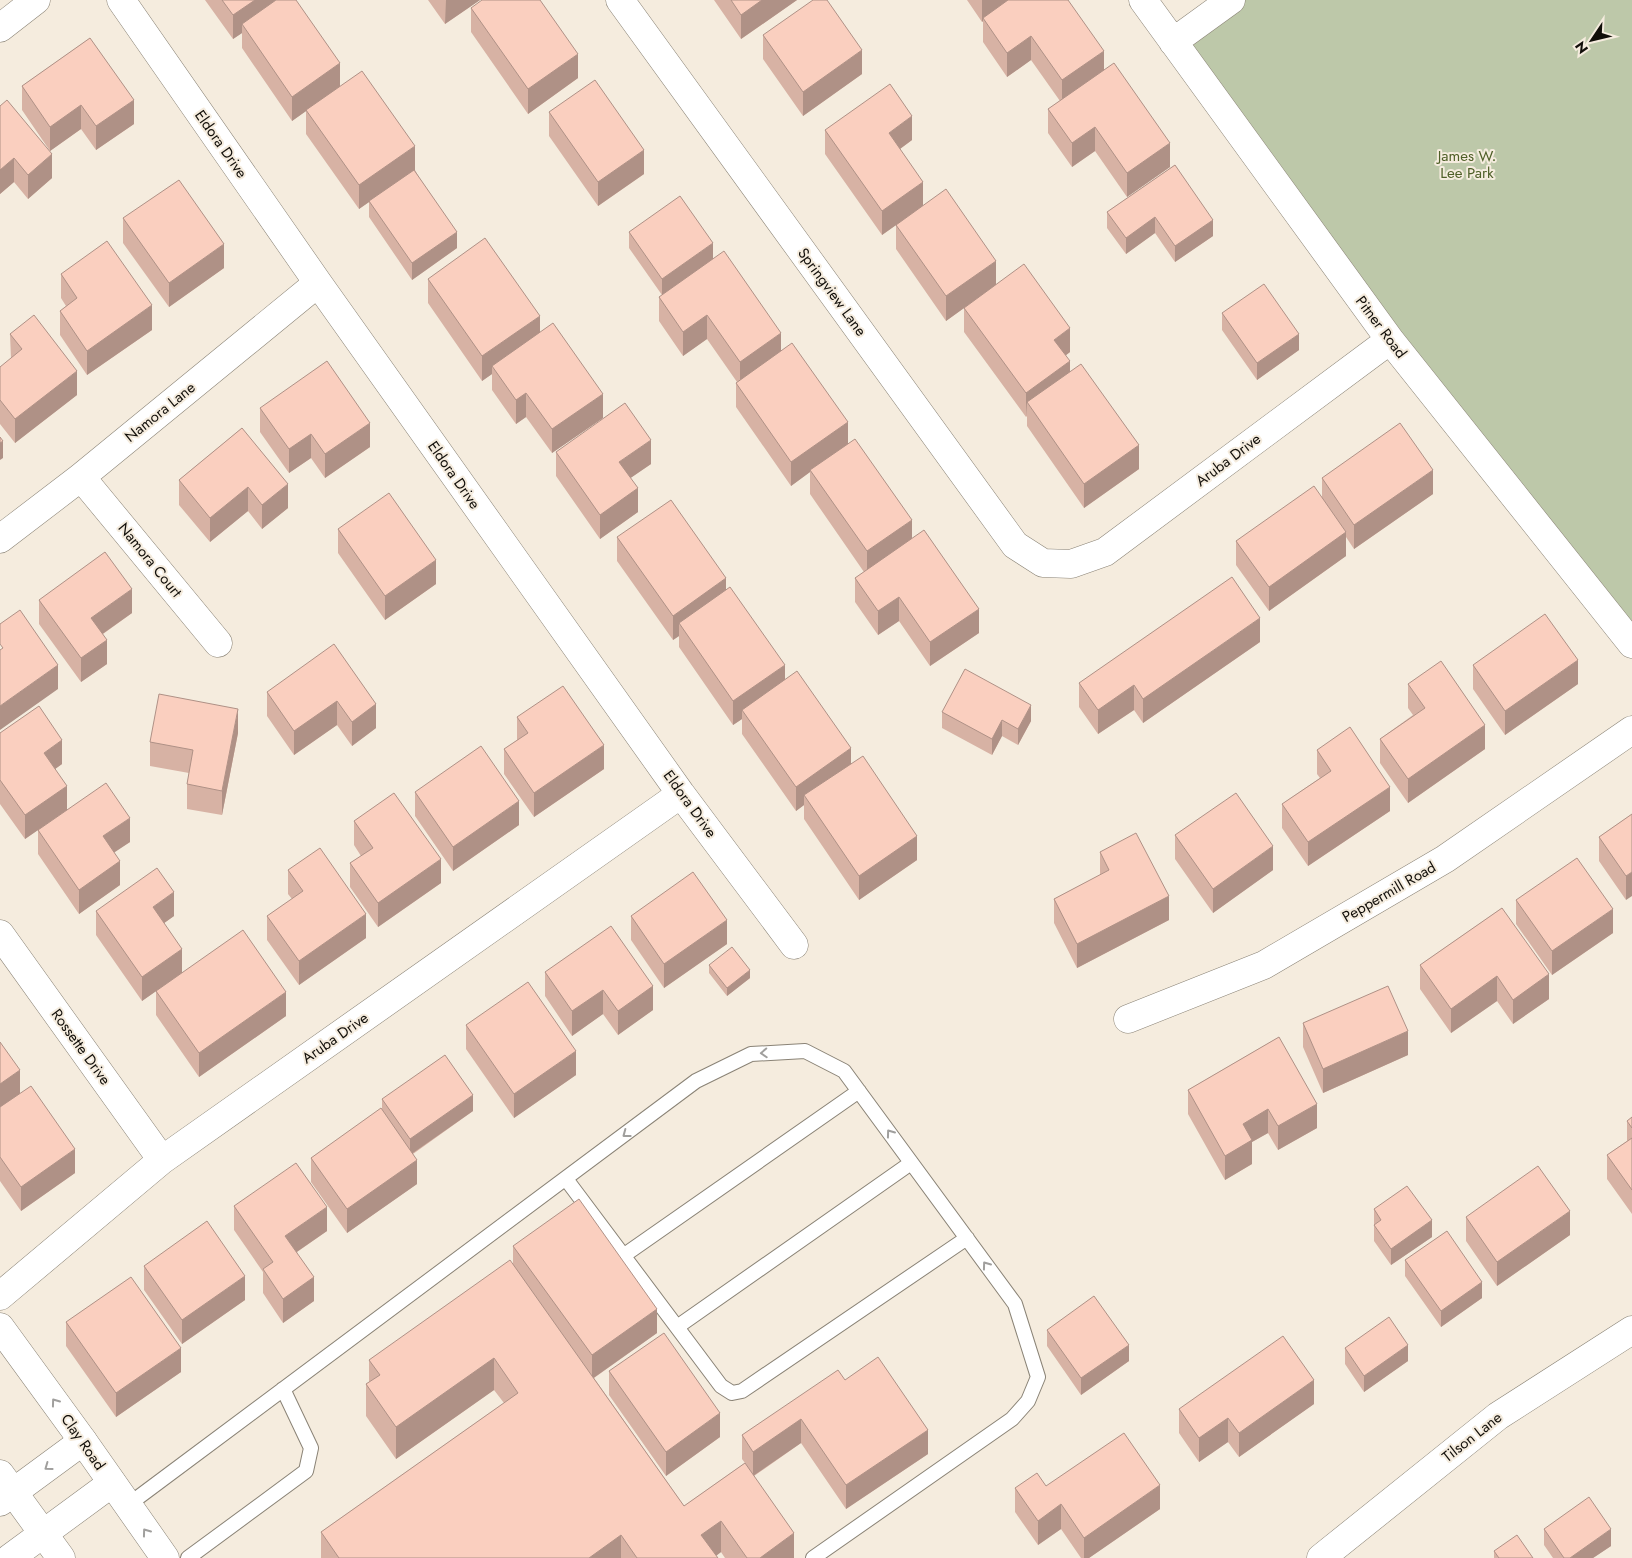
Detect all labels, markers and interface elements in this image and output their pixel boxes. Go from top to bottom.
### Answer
north arrow [1567,15,1617,65]
text: N [1570,37,1593,58]
street label: Eldora Drive [189,105,253,183]
park label: James W. Lee Park [1436,145,1496,184]
street label: Springview Lane [792,243,872,341]
street label: Pitner Road [1350,291,1412,363]
street label: Namora Lane [120,376,200,447]
street label: Aruba Drive [1191,428,1265,492]
street label: Eldora Drive [422,436,486,514]
street label: Namora Court [113,518,187,602]
street label: Eldora Drive [658,766,722,842]
street label: Peppermill Road [1338,856,1440,928]
street label: Rossette Drive [46,1004,116,1090]
street label: Aruba Drive [297,1007,373,1069]
one-way arrow [760,1048,768,1059]
one-way arrow [622,1128,632,1137]
one-way arrow [887,1130,896,1139]
one-way arrow [983,1261,992,1271]
one-way arrow [52,1399,60,1408]
street label: Tilson Lane [1437,1406,1507,1467]
street label: Clay Road [56,1409,110,1475]
one-way arrow [45,1461,54,1469]
one-way arrow [143,1528,152,1538]

